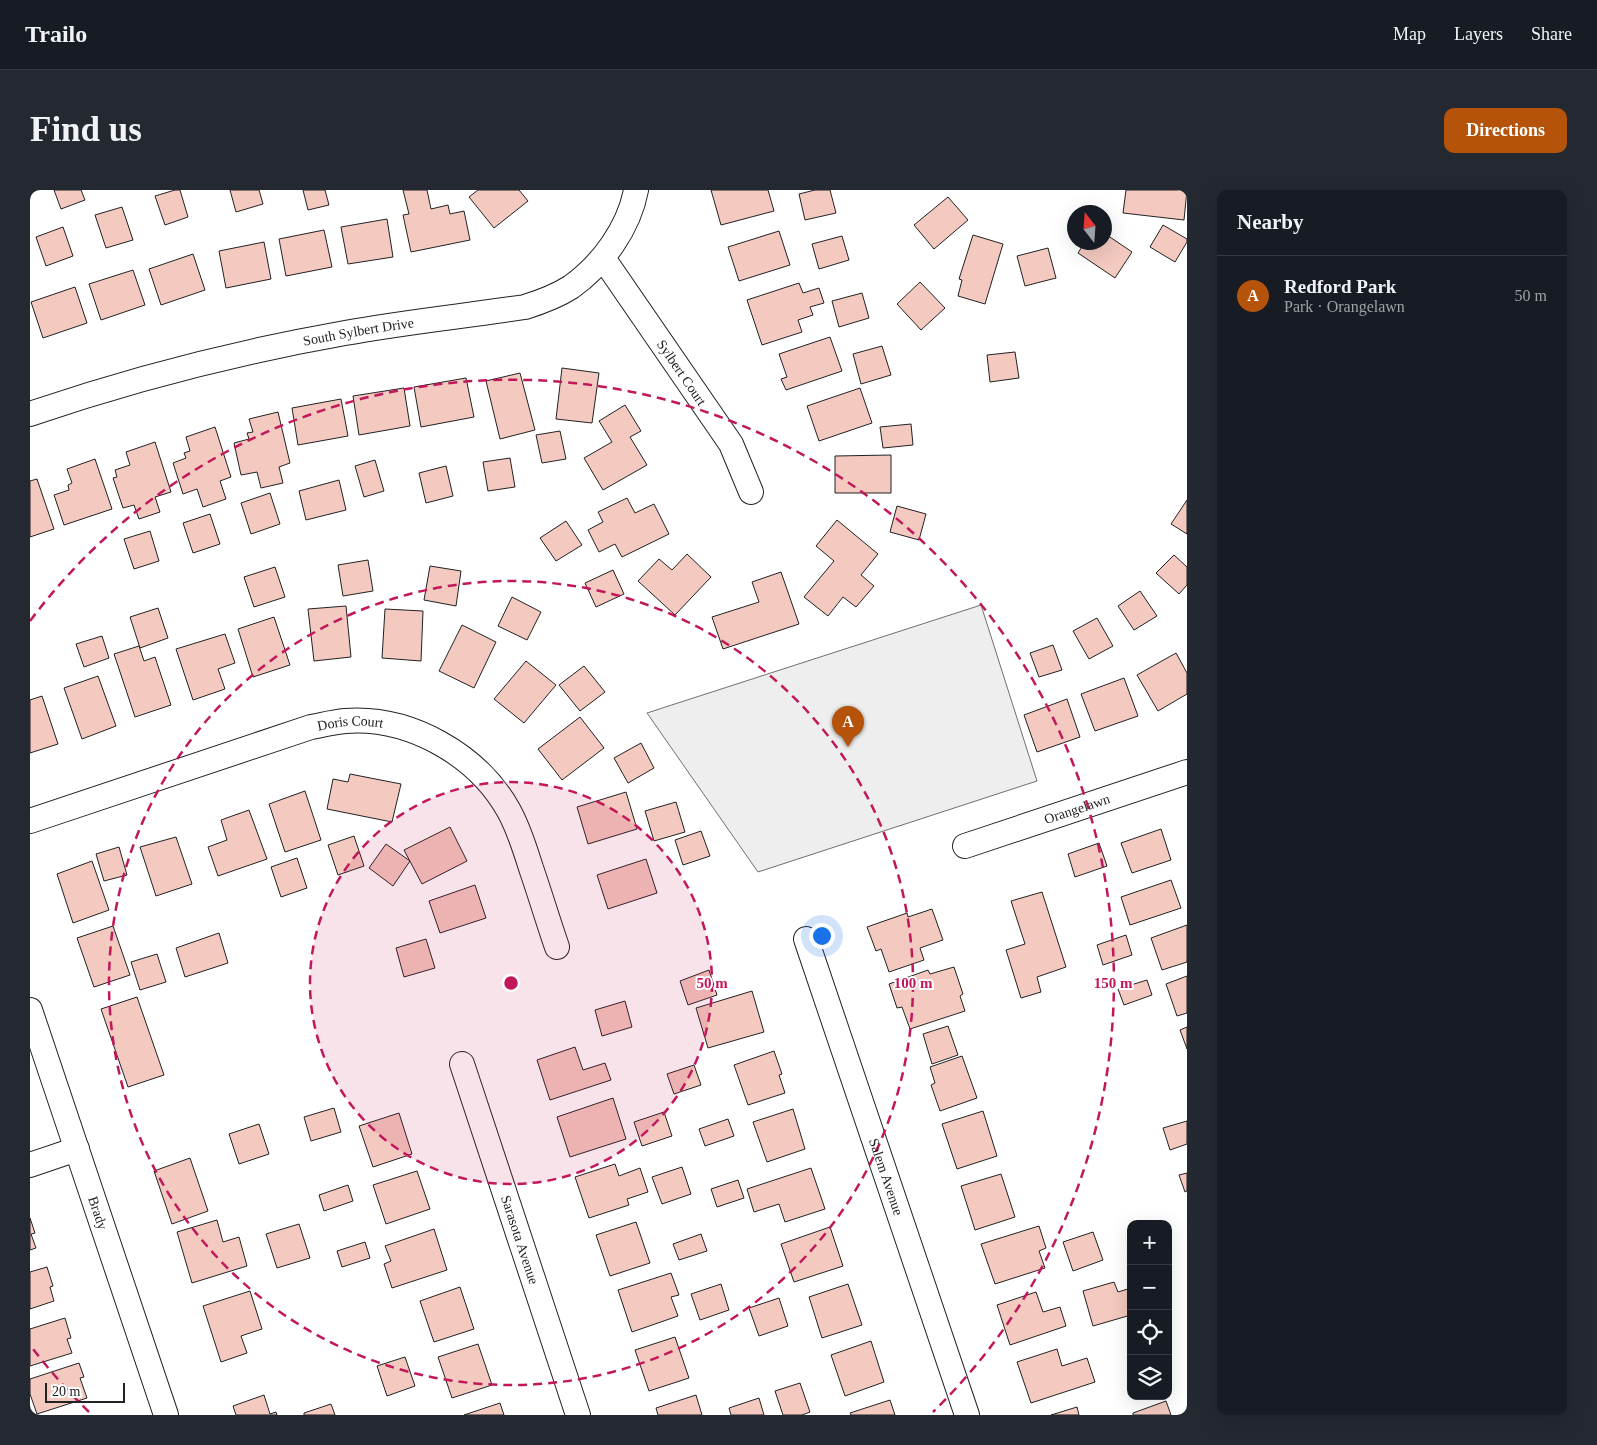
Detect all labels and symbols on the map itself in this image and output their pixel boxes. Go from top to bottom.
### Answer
north arrow [1067,205,1112,250]
street label: South Sylbert Drive [302,315,415,348]
street label: Sylbert Court [654,337,710,408]
pin: A [832,706,864,747]
street label: Doris Court [316,713,385,733]
street label: Orangelawn [1042,791,1112,827]
your location [809,923,835,949]
centre of rings [502,974,520,992]
text: 50 m [696,975,728,991]
text: 100 m [894,975,933,991]
text: 150 m [1094,975,1133,991]
street label: Salem Avenue [866,1136,906,1217]
street label: Sarasota Avenue [498,1193,542,1286]
street label: Brady [86,1194,111,1231]
scale bar [45,1380,125,1403]

